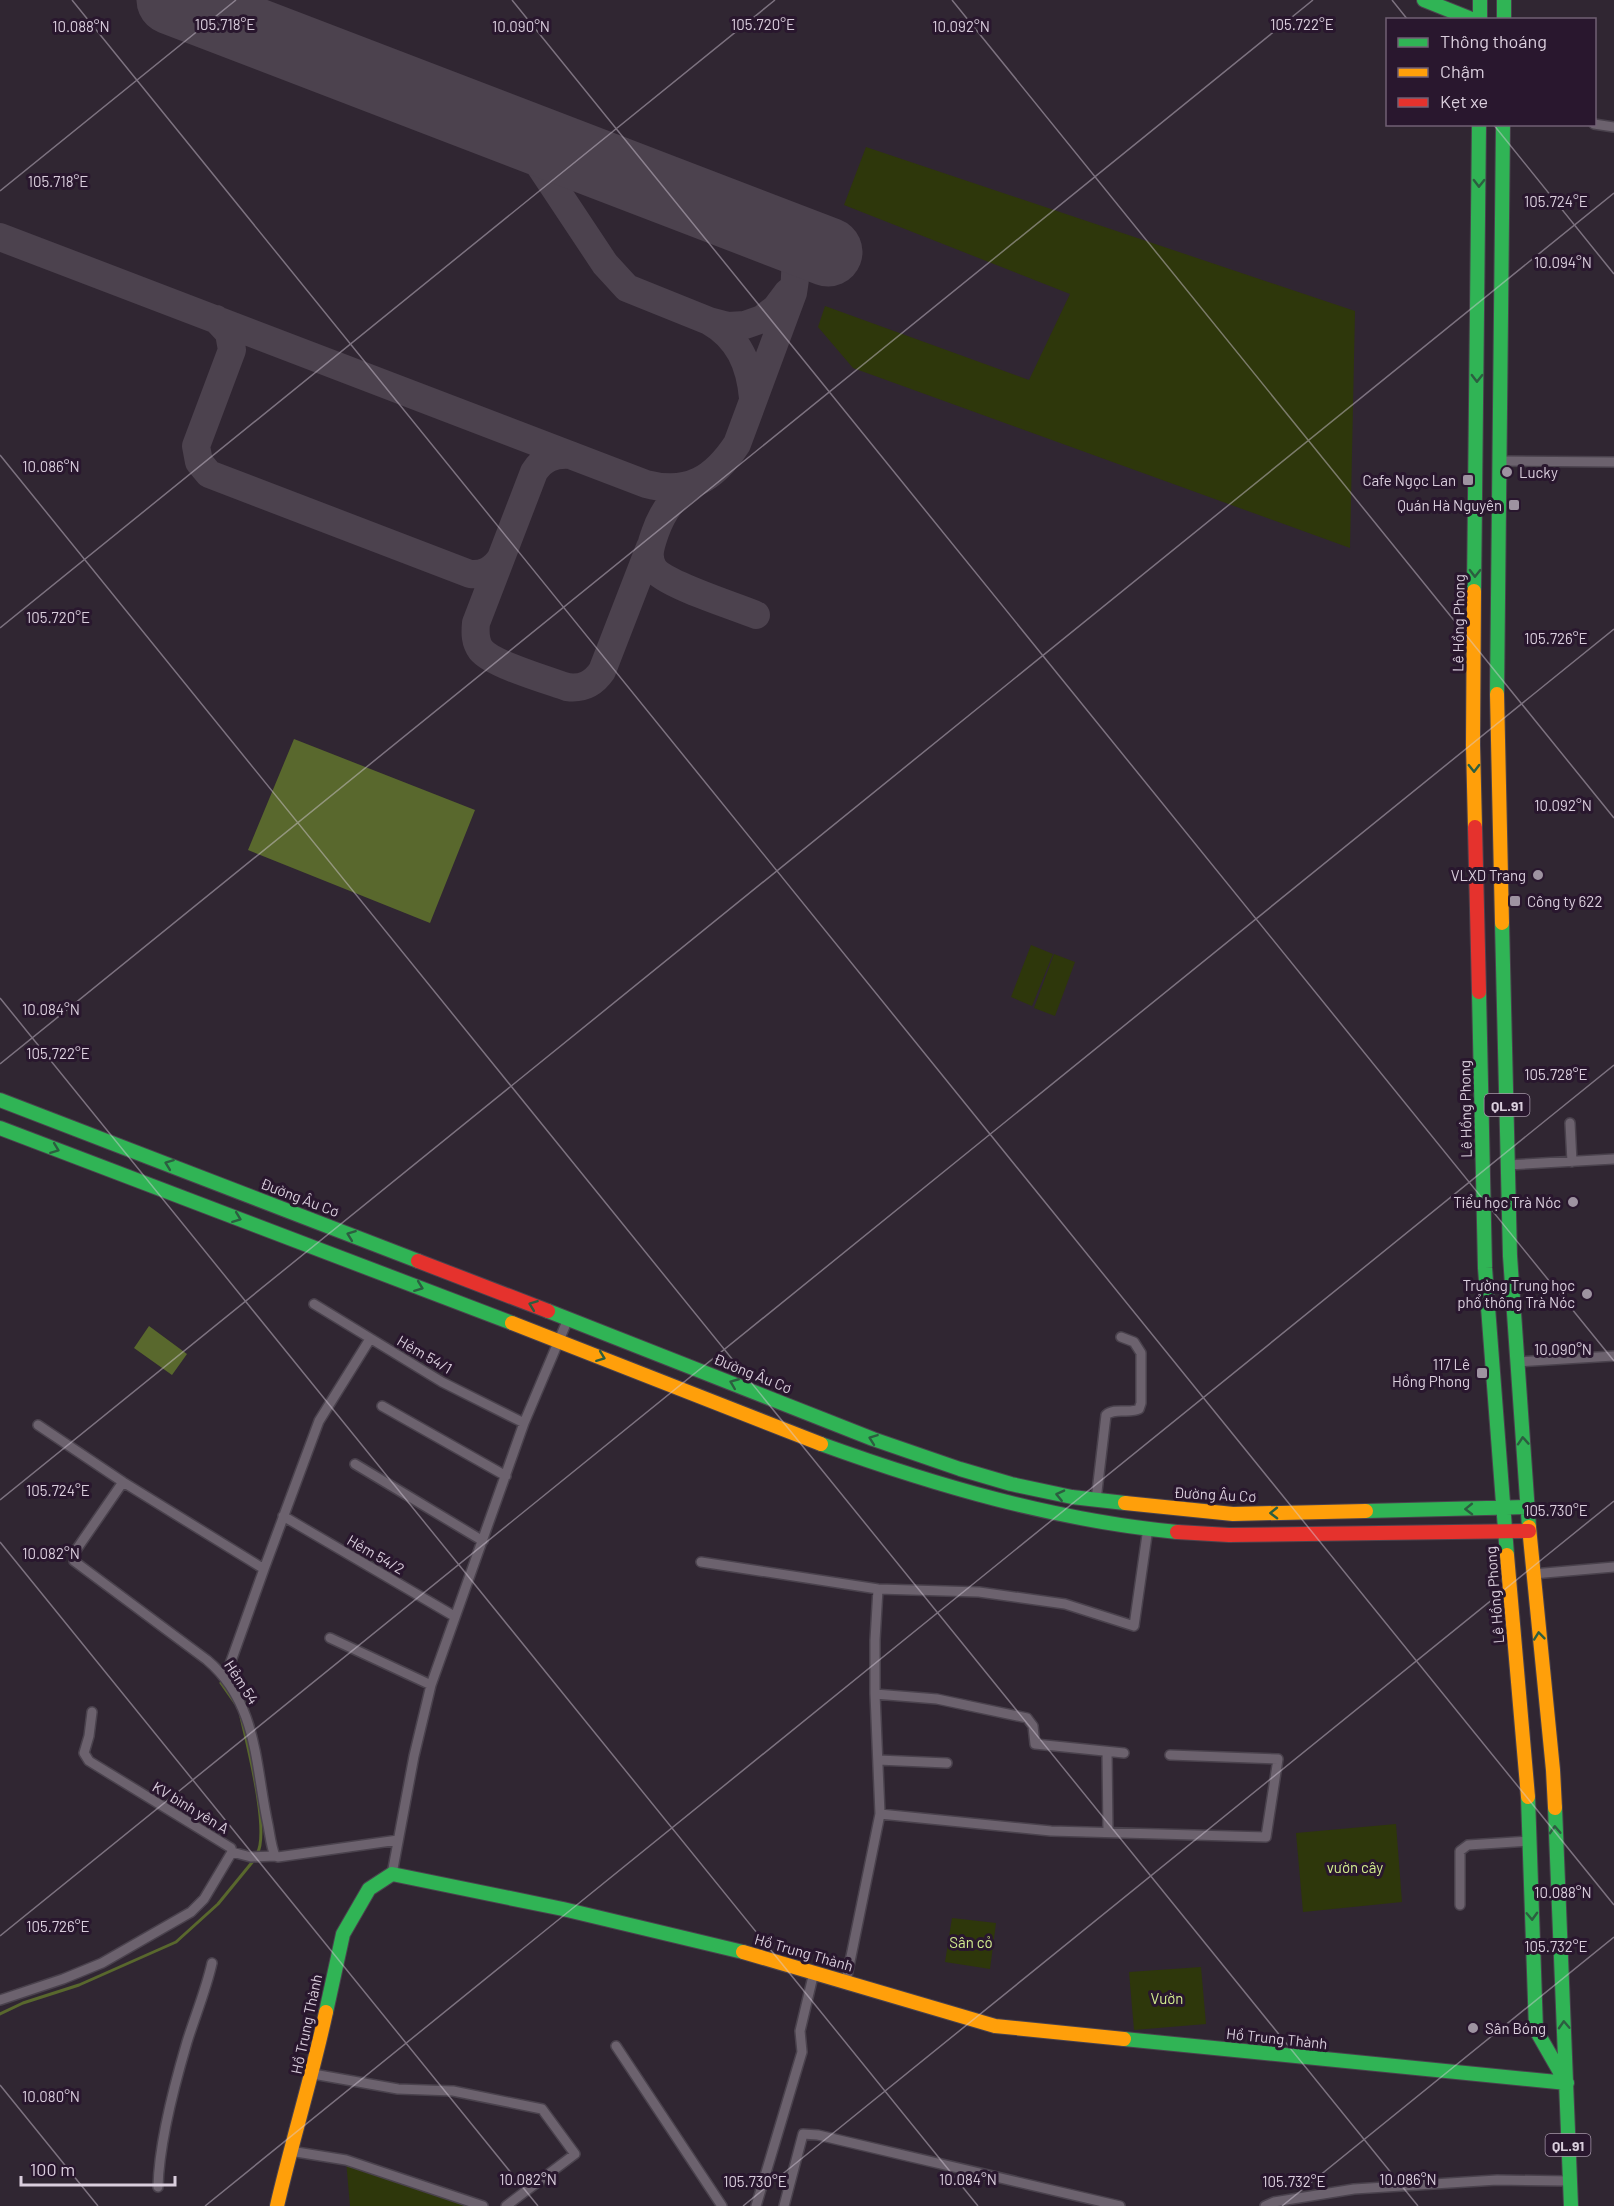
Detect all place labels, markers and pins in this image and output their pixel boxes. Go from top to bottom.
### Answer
place label: Lucky [1519,463,1558,481]
marker: Lucky [1500,465,1514,479]
place label: Cafe Ngọc Lan [1362,471,1456,489]
marker: Cafe Ngọc Lan [1461,473,1475,487]
place label: Quán Hà Nguyên [1397,496,1502,514]
marker: Quán Hà Nguyên [1507,498,1521,512]
place label: VLXD Trang [1451,866,1526,884]
marker: VLXD Trang [1531,868,1545,882]
place label: Công ty 622 [1527,892,1602,910]
marker: Công ty 622 [1508,894,1522,908]
place label: Tiểu học Trà Nóc [1453,1193,1561,1211]
marker: Tiểu học Trà Nóc [1566,1195,1580,1209]
place label: Trường Trung học phổ thông Trà Nóc [1457,1276,1575,1311]
marker: Trường Trung học phổ thông Trà Nóc [1580,1287,1594,1301]
place label: 117 Lê Hồng Phong [1392,1355,1470,1390]
marker: 117 Lê Hồng Phong [1475,1366,1489,1380]
place label: Sân Bóng [1485,2019,1546,2037]
marker: Sân Bóng [1466,2021,1480,2035]

